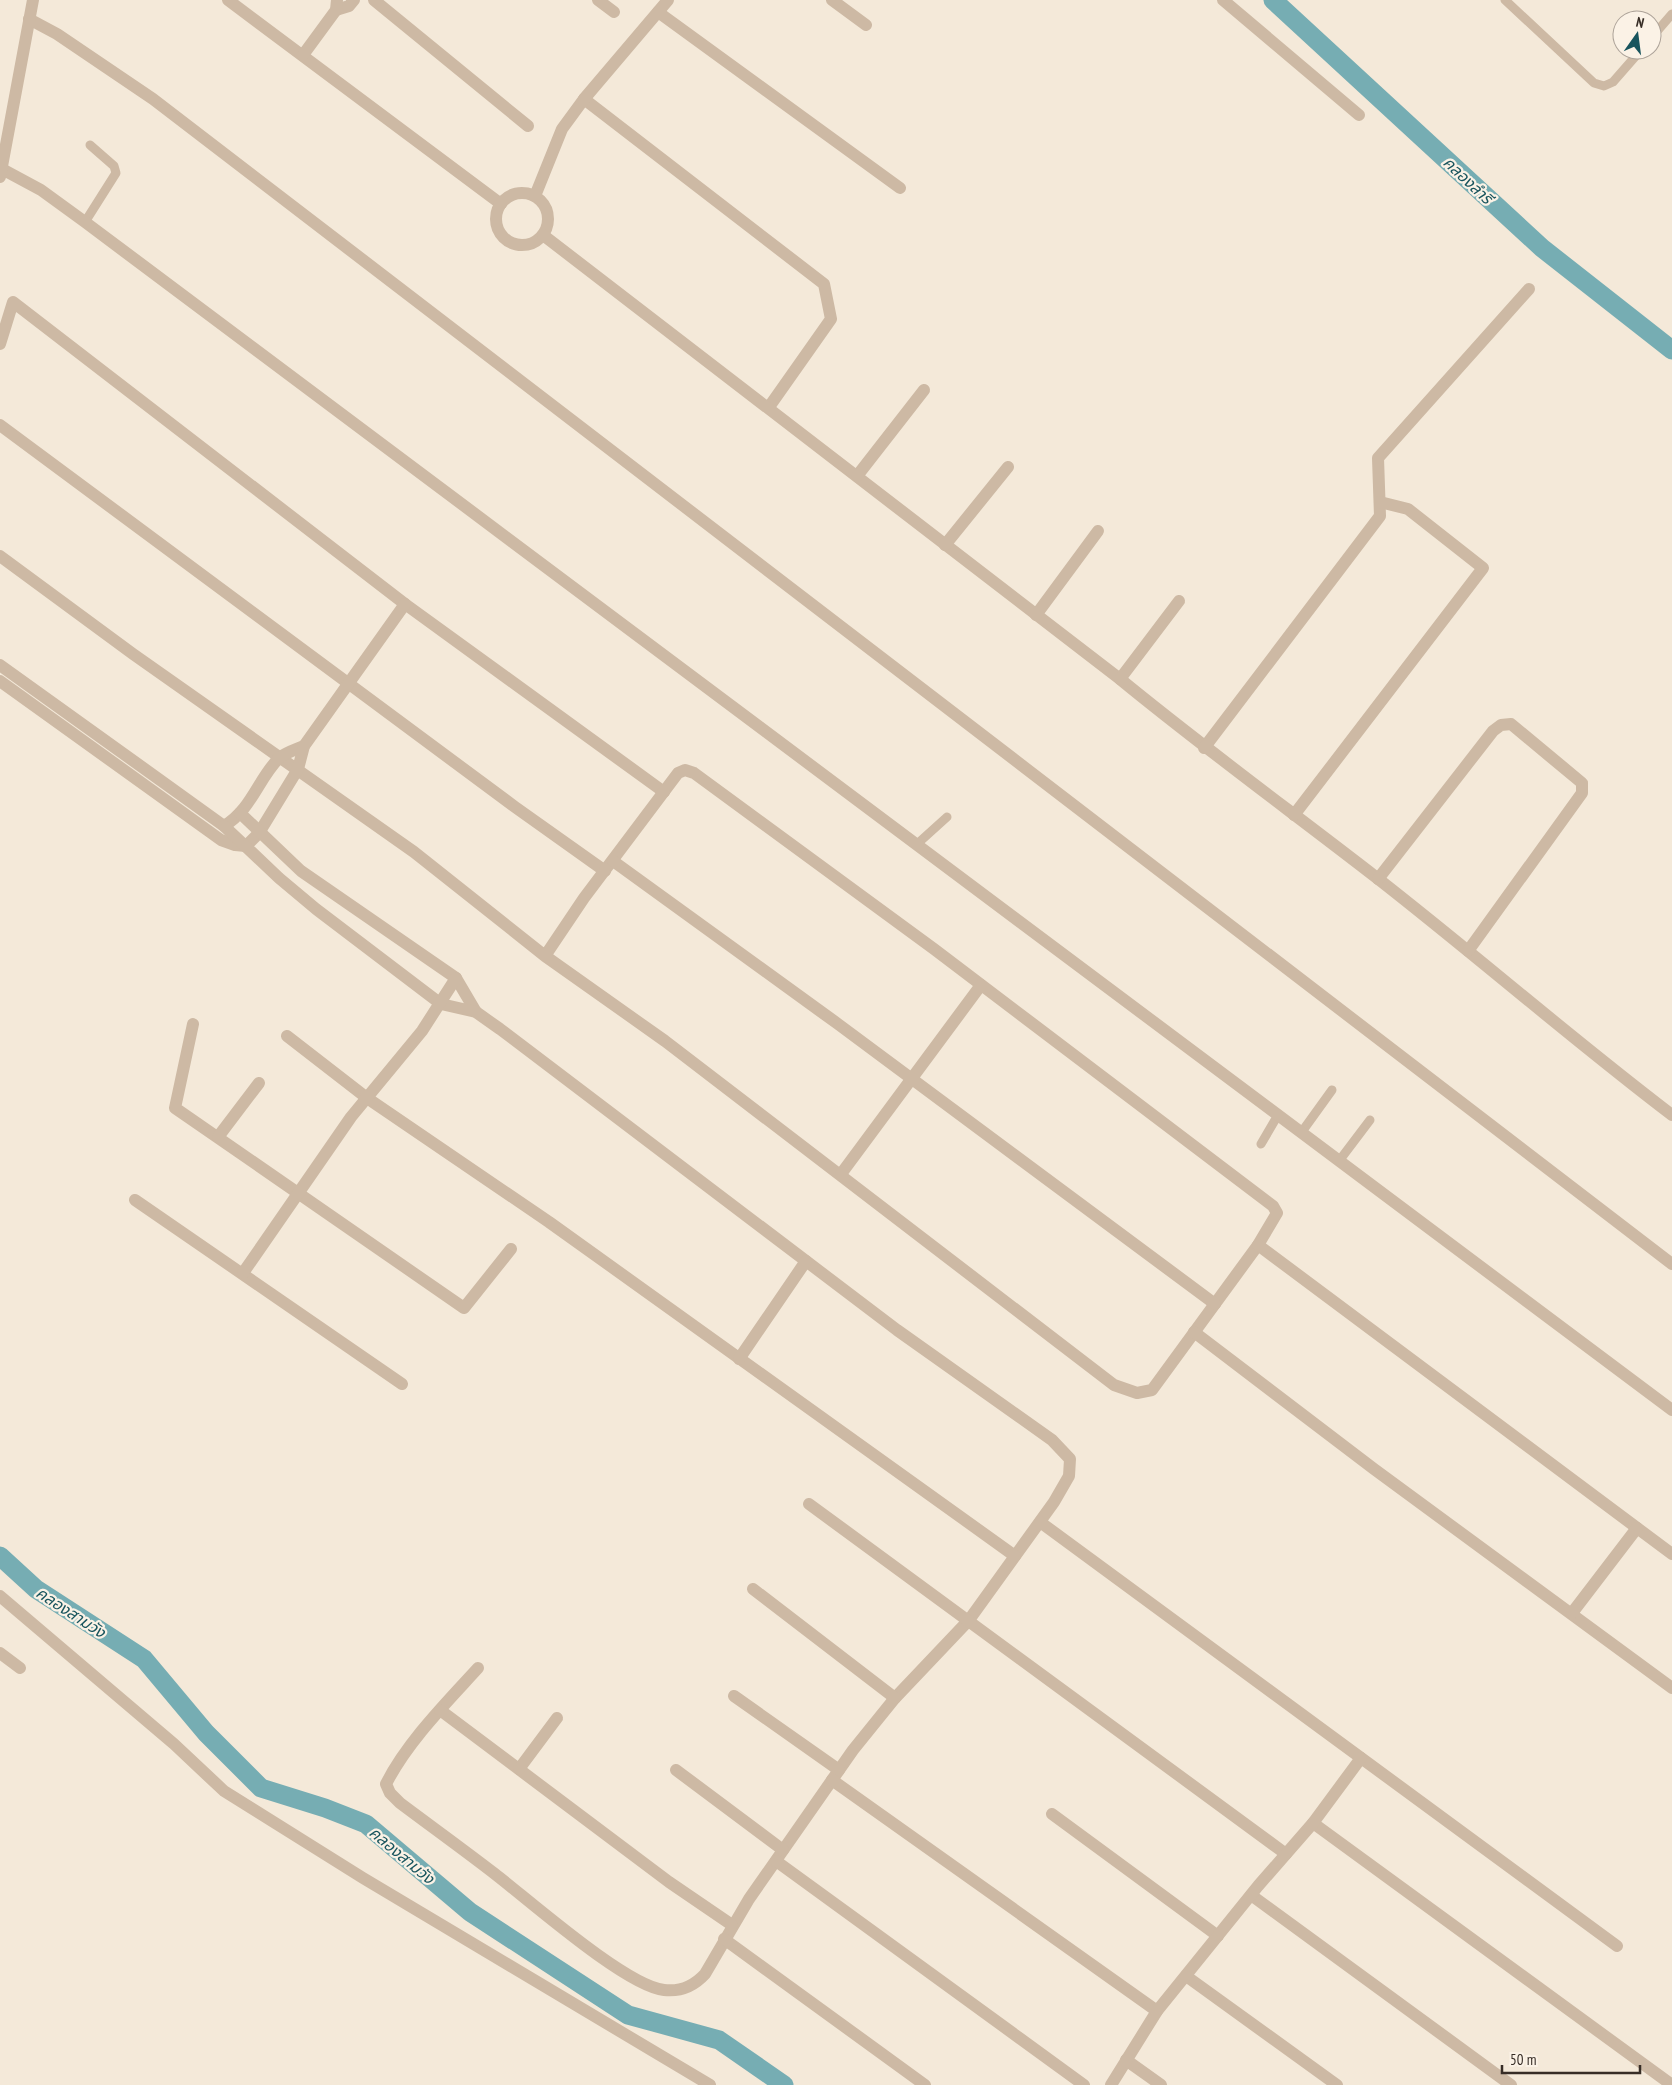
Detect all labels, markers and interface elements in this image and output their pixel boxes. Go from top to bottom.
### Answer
north arrow [1612,10,1662,60]
text: N [1634,13,1646,32]
water label: คลองลำรี [1439,152,1499,210]
water label: คลองสามวัง [33,1582,111,1643]
water label: คลองสามวัง [365,1822,440,1889]
scale bar [1502,2042,1640,2074]
text: 50 m [1510,2050,1536,2069]

